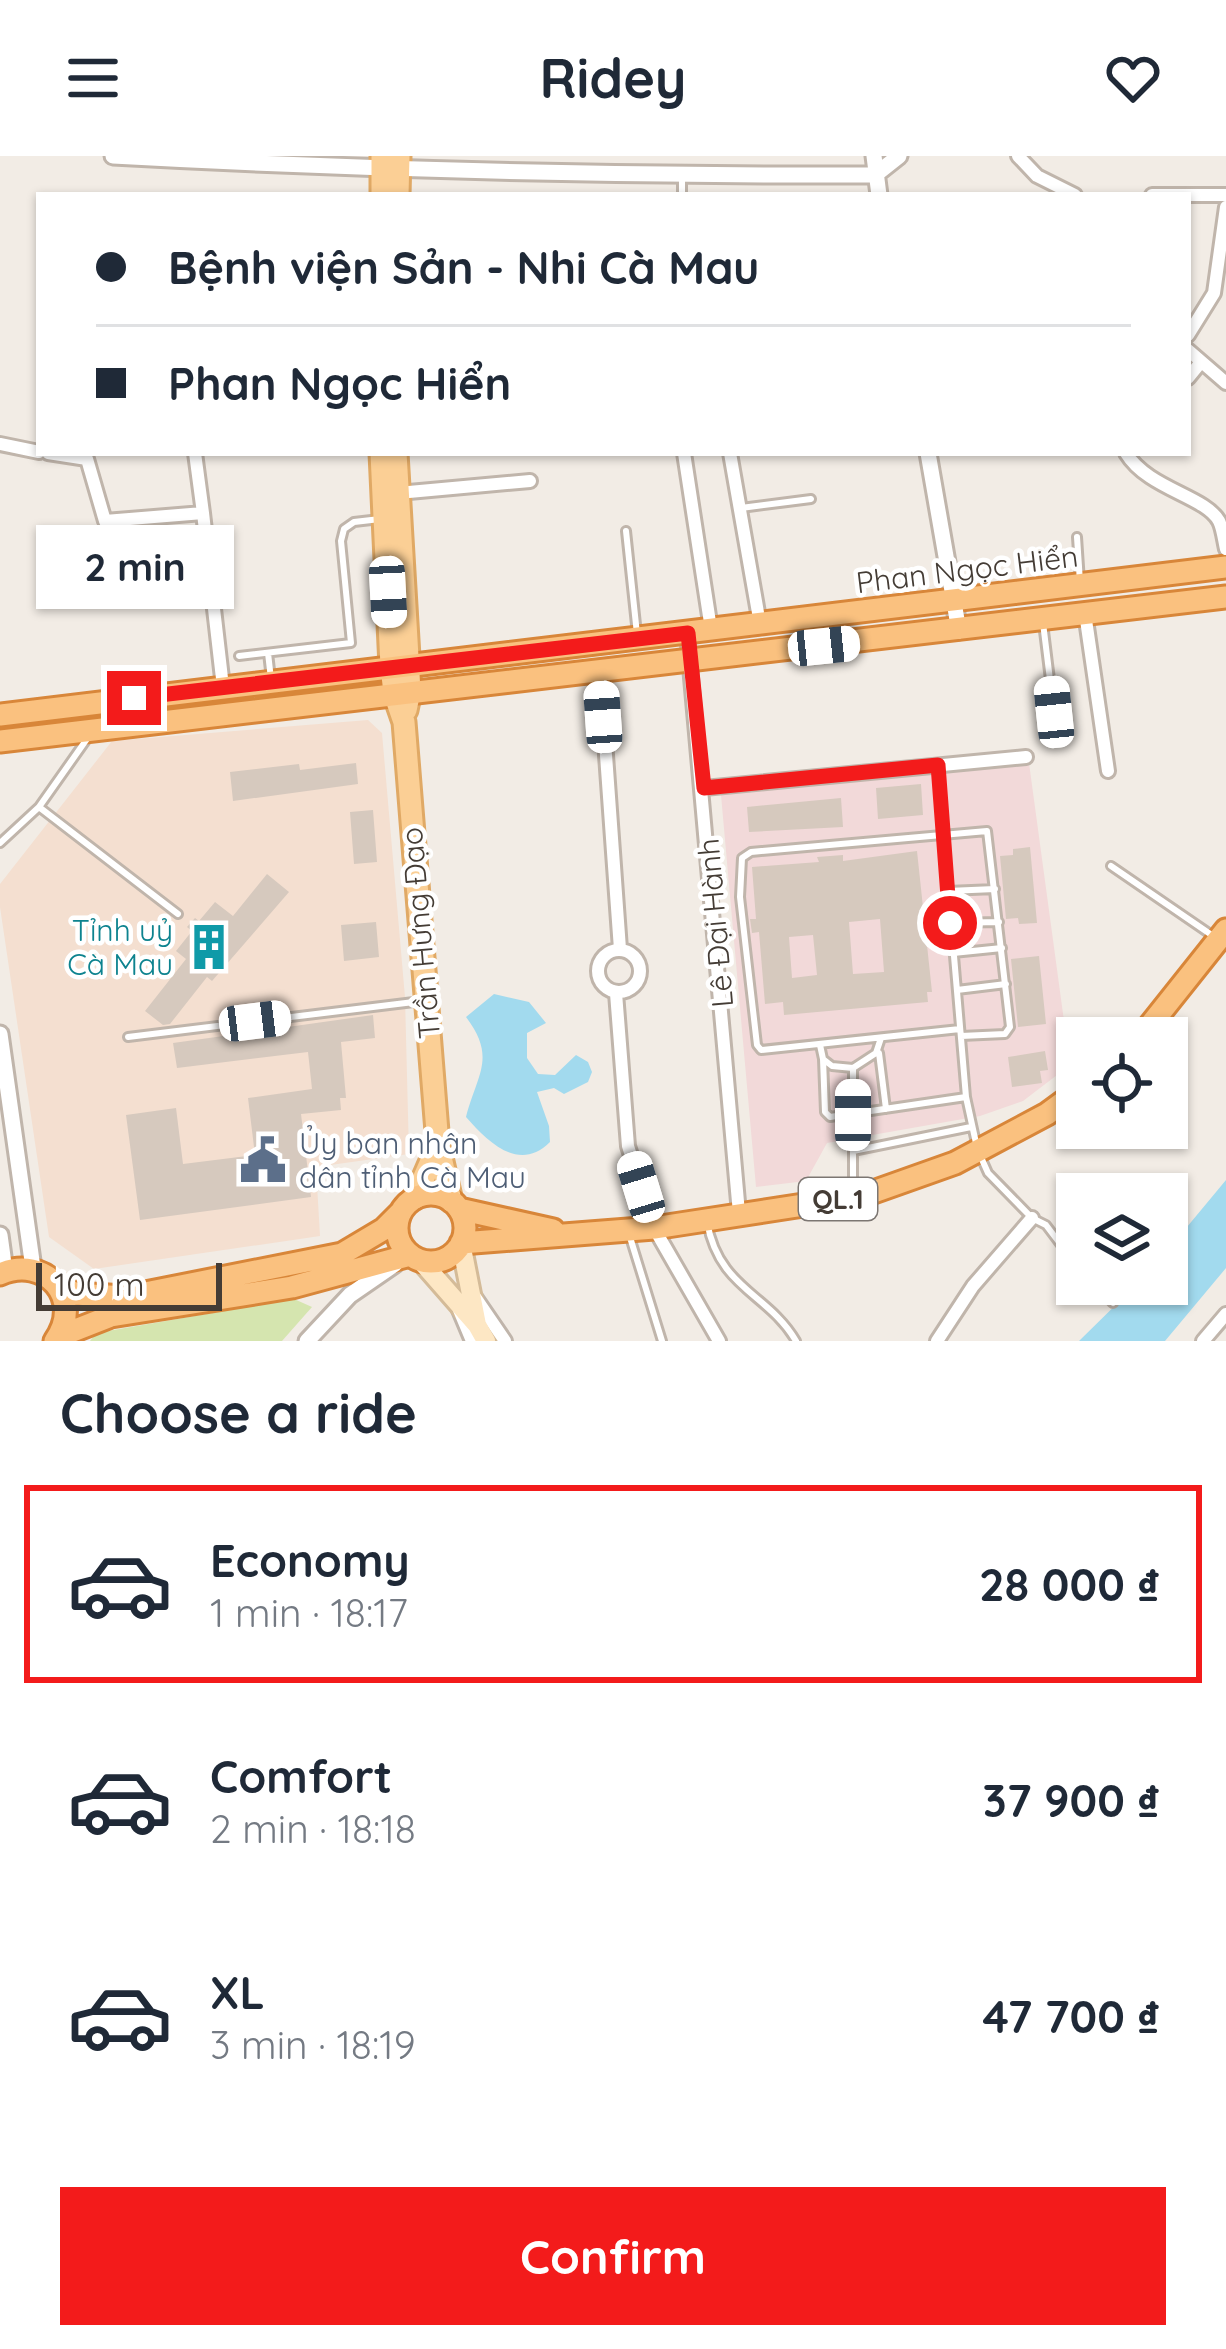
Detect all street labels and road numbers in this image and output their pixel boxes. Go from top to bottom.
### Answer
street label: Phan Ngọc Hiển [854,537,1080,601]
street label: Trần Hưng Đạo [392,826,448,1040]
street label: Lê Đại Hành [689,837,741,1009]
road number: QL.1 [799,1178,877,1220]

